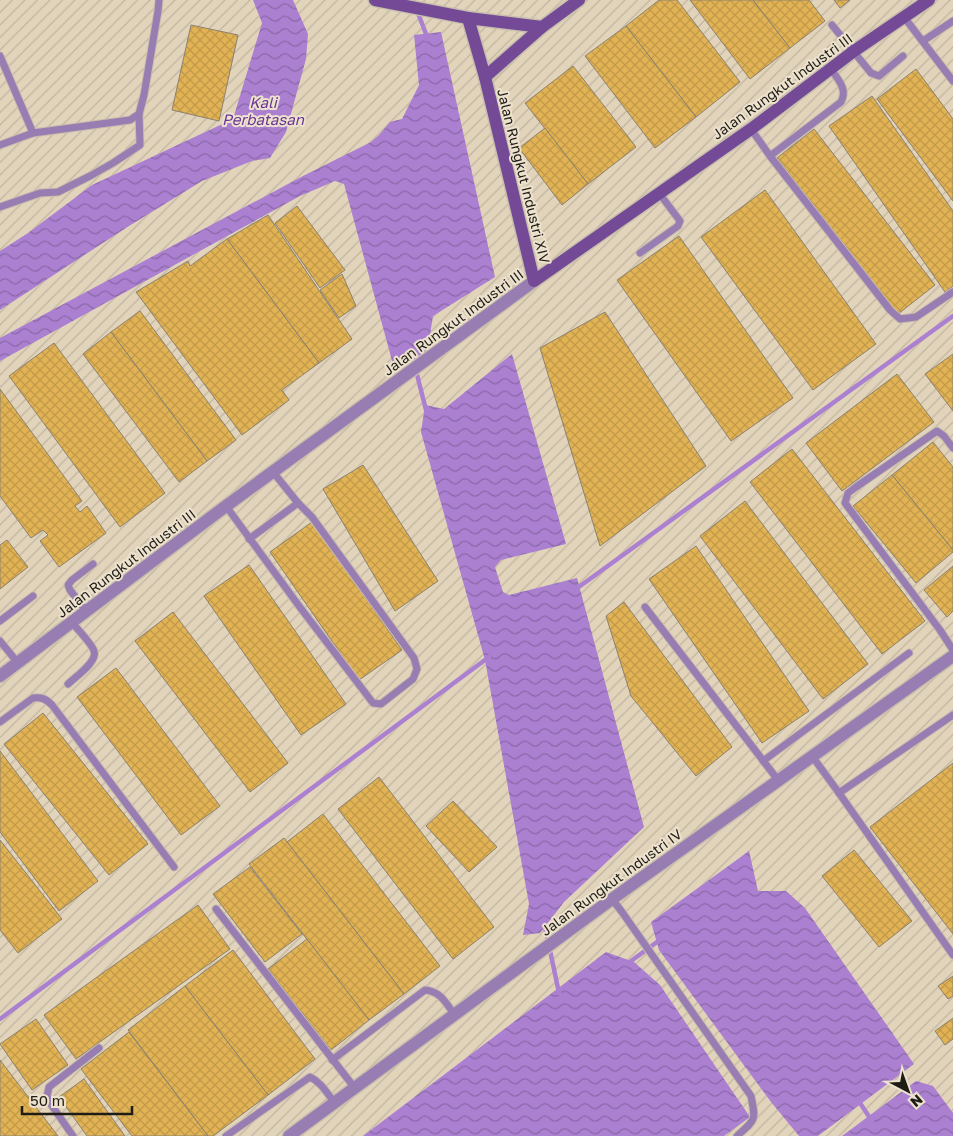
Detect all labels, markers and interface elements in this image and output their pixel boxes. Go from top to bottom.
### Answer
street label: Jalan Rungkut Industri III [708,29,856,143]
street label: Jalan Rungkut Industri XIV [494,87,554,266]
water label: Kali Perbatasan [222,93,305,128]
street label: Jalan Rungkut Industri III [379,265,527,379]
street label: Jalan Rungkut Industri III [53,505,199,621]
street label: Jalan Rungkut Industri IV [537,825,685,939]
north arrow [883,1066,933,1116]
scale bar [22,1084,132,1116]
text: 50 m [30,1091,65,1109]
text: N [907,1091,926,1111]

